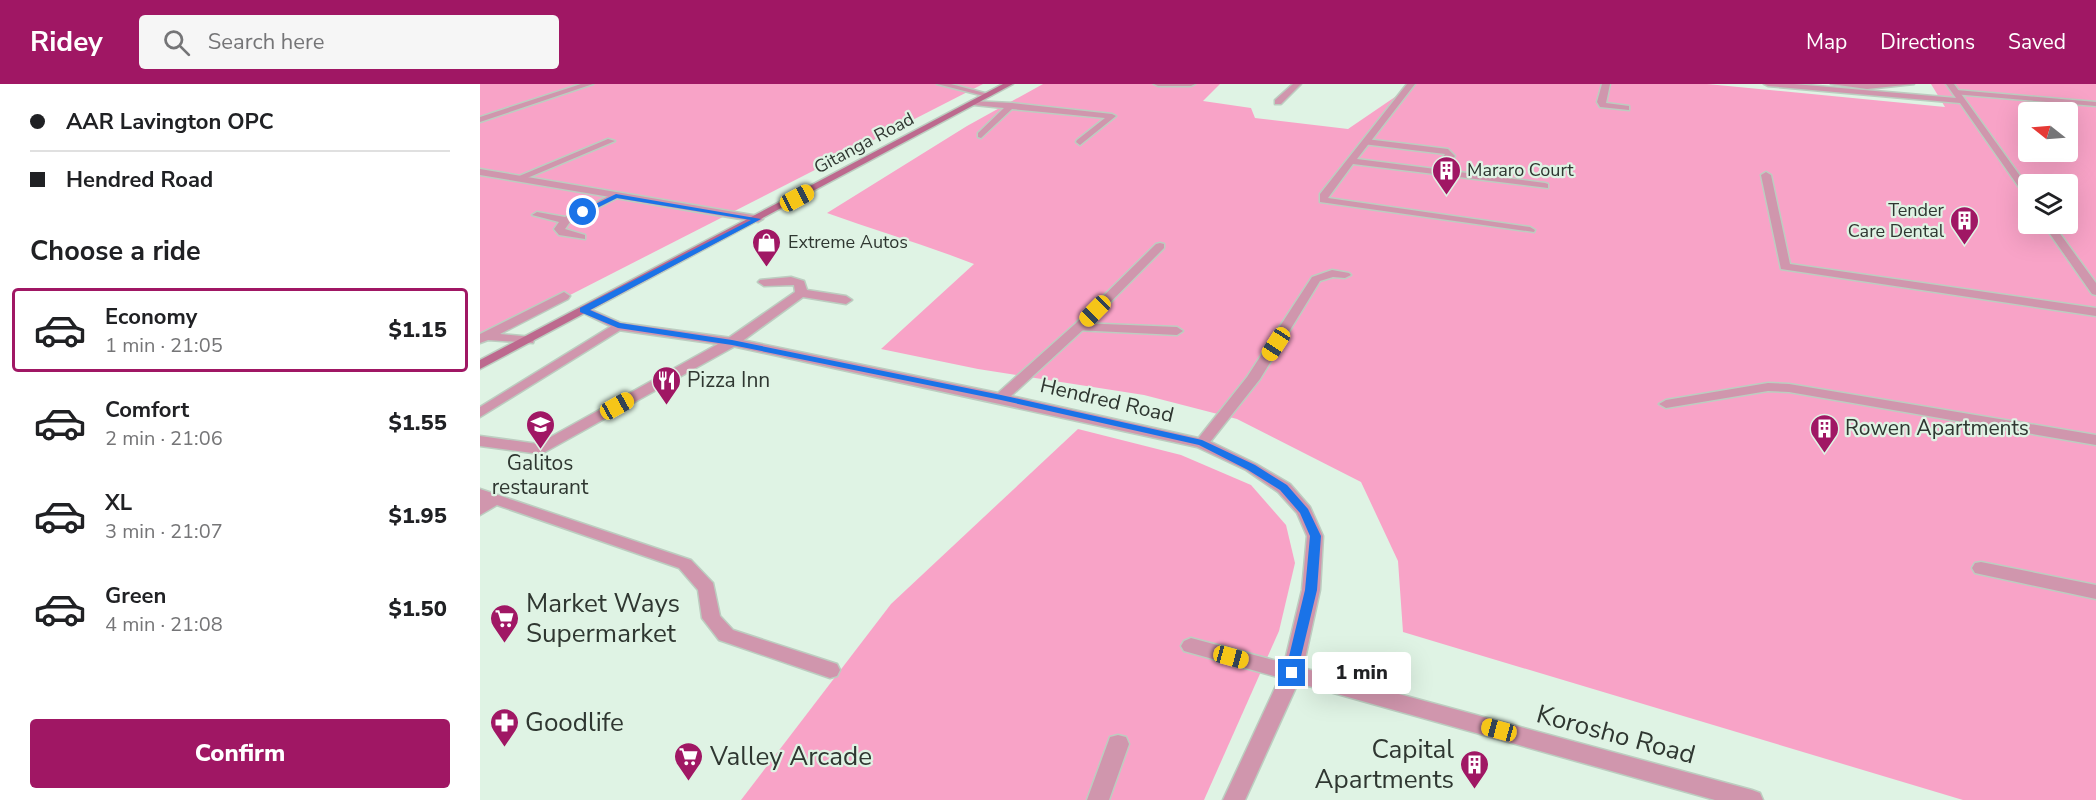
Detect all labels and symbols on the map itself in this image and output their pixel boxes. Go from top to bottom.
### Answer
north arrow [2018,102,2078,162]
street label: Gitanga Road [810,107,918,179]
building icon: Mararo Court [1430,154,1462,196]
place label: Mararo Court [1467,158,1574,182]
car [777,182,817,214]
route start [569,198,596,225]
place label: Tender Care Dental [1848,198,1945,243]
building icon: Tender Care Dental [1949,204,1981,246]
shop icon: Extreme Autos [751,226,783,268]
place label: Extreme Autos [788,230,908,254]
car [1076,292,1114,330]
car [1259,324,1293,364]
restaurant icon: Pizza Inn [650,364,682,406]
place label: Pizza Inn [687,366,770,394]
street label: Hendred Road [1037,371,1177,429]
car [597,389,637,423]
school or university icon: Galitos restaurant [524,408,556,450]
building icon: Rowen Apartments [1808,412,1840,454]
place label: Rowen Apartments [1845,414,2029,442]
place label: Galitos restaurant [492,449,589,501]
place label: Market Ways Supermarket [526,586,680,651]
supermarket icon: Market Ways Supermarket [489,602,521,644]
car [1211,644,1251,670]
callout: 1 min [1313,652,1412,694]
route end [1278,659,1305,686]
street label: Korosho Road [1533,696,1699,772]
place label: Goodlife [525,705,624,740]
pharmacy icon: Goodlife [488,706,520,748]
car [1479,717,1519,743]
place label: Capital Apartments [1315,732,1454,797]
place label: Valley Arcade [709,739,872,774]
supermarket icon: Valley Arcade [673,740,705,782]
building icon: Capital Apartments [1459,748,1491,790]

